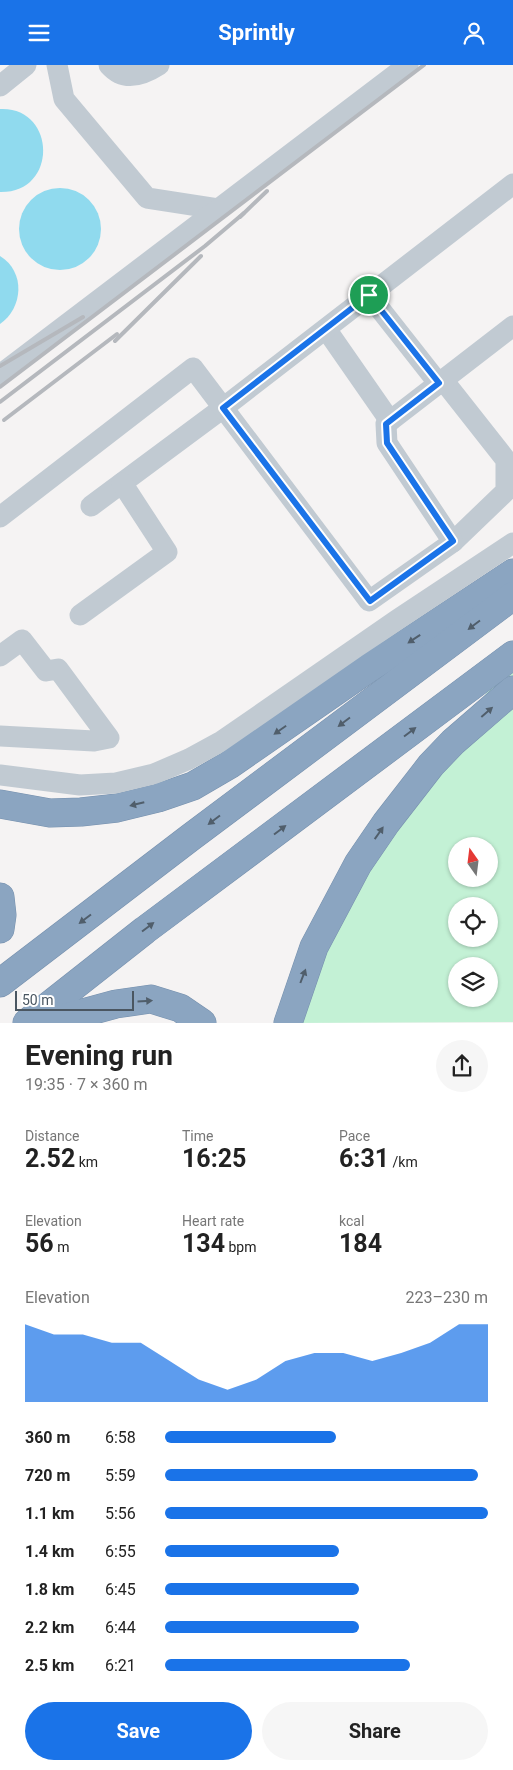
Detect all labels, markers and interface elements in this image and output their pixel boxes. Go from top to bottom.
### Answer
icon: menu [25,19,53,47]
icon: person [460,19,488,47]
text: Sprintly [218,20,295,45]
pin [348,274,390,316]
icon: arrive [355,281,383,309]
one-way arrow [467,620,481,630]
one-way arrow [407,634,421,643]
one-way arrow [480,707,493,718]
one-way arrow [337,717,351,727]
one-way arrow [273,725,287,735]
one-way arrow [403,727,416,738]
one-way arrow [129,800,144,808]
one-way arrow [208,814,221,825]
one-way arrow [273,825,287,835]
one-way arrow [374,826,384,840]
north arrow [448,837,498,887]
map controls [448,837,498,1007]
button: locate [448,897,498,947]
one-way arrow [79,913,92,924]
one-way arrow [141,922,154,933]
button: layers [448,957,498,1007]
one-way arrow [299,968,307,983]
scale bar [15,987,134,1011]
text: 50 m [22,992,54,1008]
one-way arrow [137,996,153,1004]
text: Evening run [25,1039,173,1072]
button: share [436,1040,488,1092]
text: 19:35 · 7 × 360 m [25,1075,147,1094]
text: Distance [25,1128,80,1144]
text: Time [182,1128,213,1144]
text: Pace [339,1128,370,1144]
text: 2.52 [25,1144,75,1173]
text: 16:25 [182,1144,246,1173]
text: 6:31 [339,1144,389,1173]
text: km [75,1154,98,1170]
text: /km [389,1154,418,1170]
text: Elevation [25,1213,82,1229]
text: Heart rate [182,1213,244,1229]
text: kcal [339,1213,364,1229]
text: 56 [25,1229,54,1258]
text: 134 [182,1229,225,1258]
text: 184 [339,1229,382,1258]
text: m [54,1239,69,1255]
text: bpm [225,1239,257,1255]
text: Elevation [25,1288,90,1307]
text: 223–230 m [406,1288,488,1307]
text: 360 m [25,1428,70,1447]
text: 6:58 [105,1428,136,1447]
text: 720 m [25,1466,70,1485]
text: 5:59 [105,1466,136,1485]
text: 1.1 km [25,1504,74,1523]
text: 5:56 [105,1504,136,1523]
text: 1.4 km [25,1542,74,1561]
text: 6:55 [105,1542,136,1561]
text: 1.8 km [25,1580,74,1599]
text: 6:45 [105,1580,136,1599]
text: 2.2 km [25,1618,74,1637]
text: 6:44 [105,1618,136,1637]
text: 2.5 km [25,1656,74,1675]
text: 6:21 [105,1656,136,1675]
button: Save [25,1702,252,1760]
button: Share [262,1702,488,1760]

